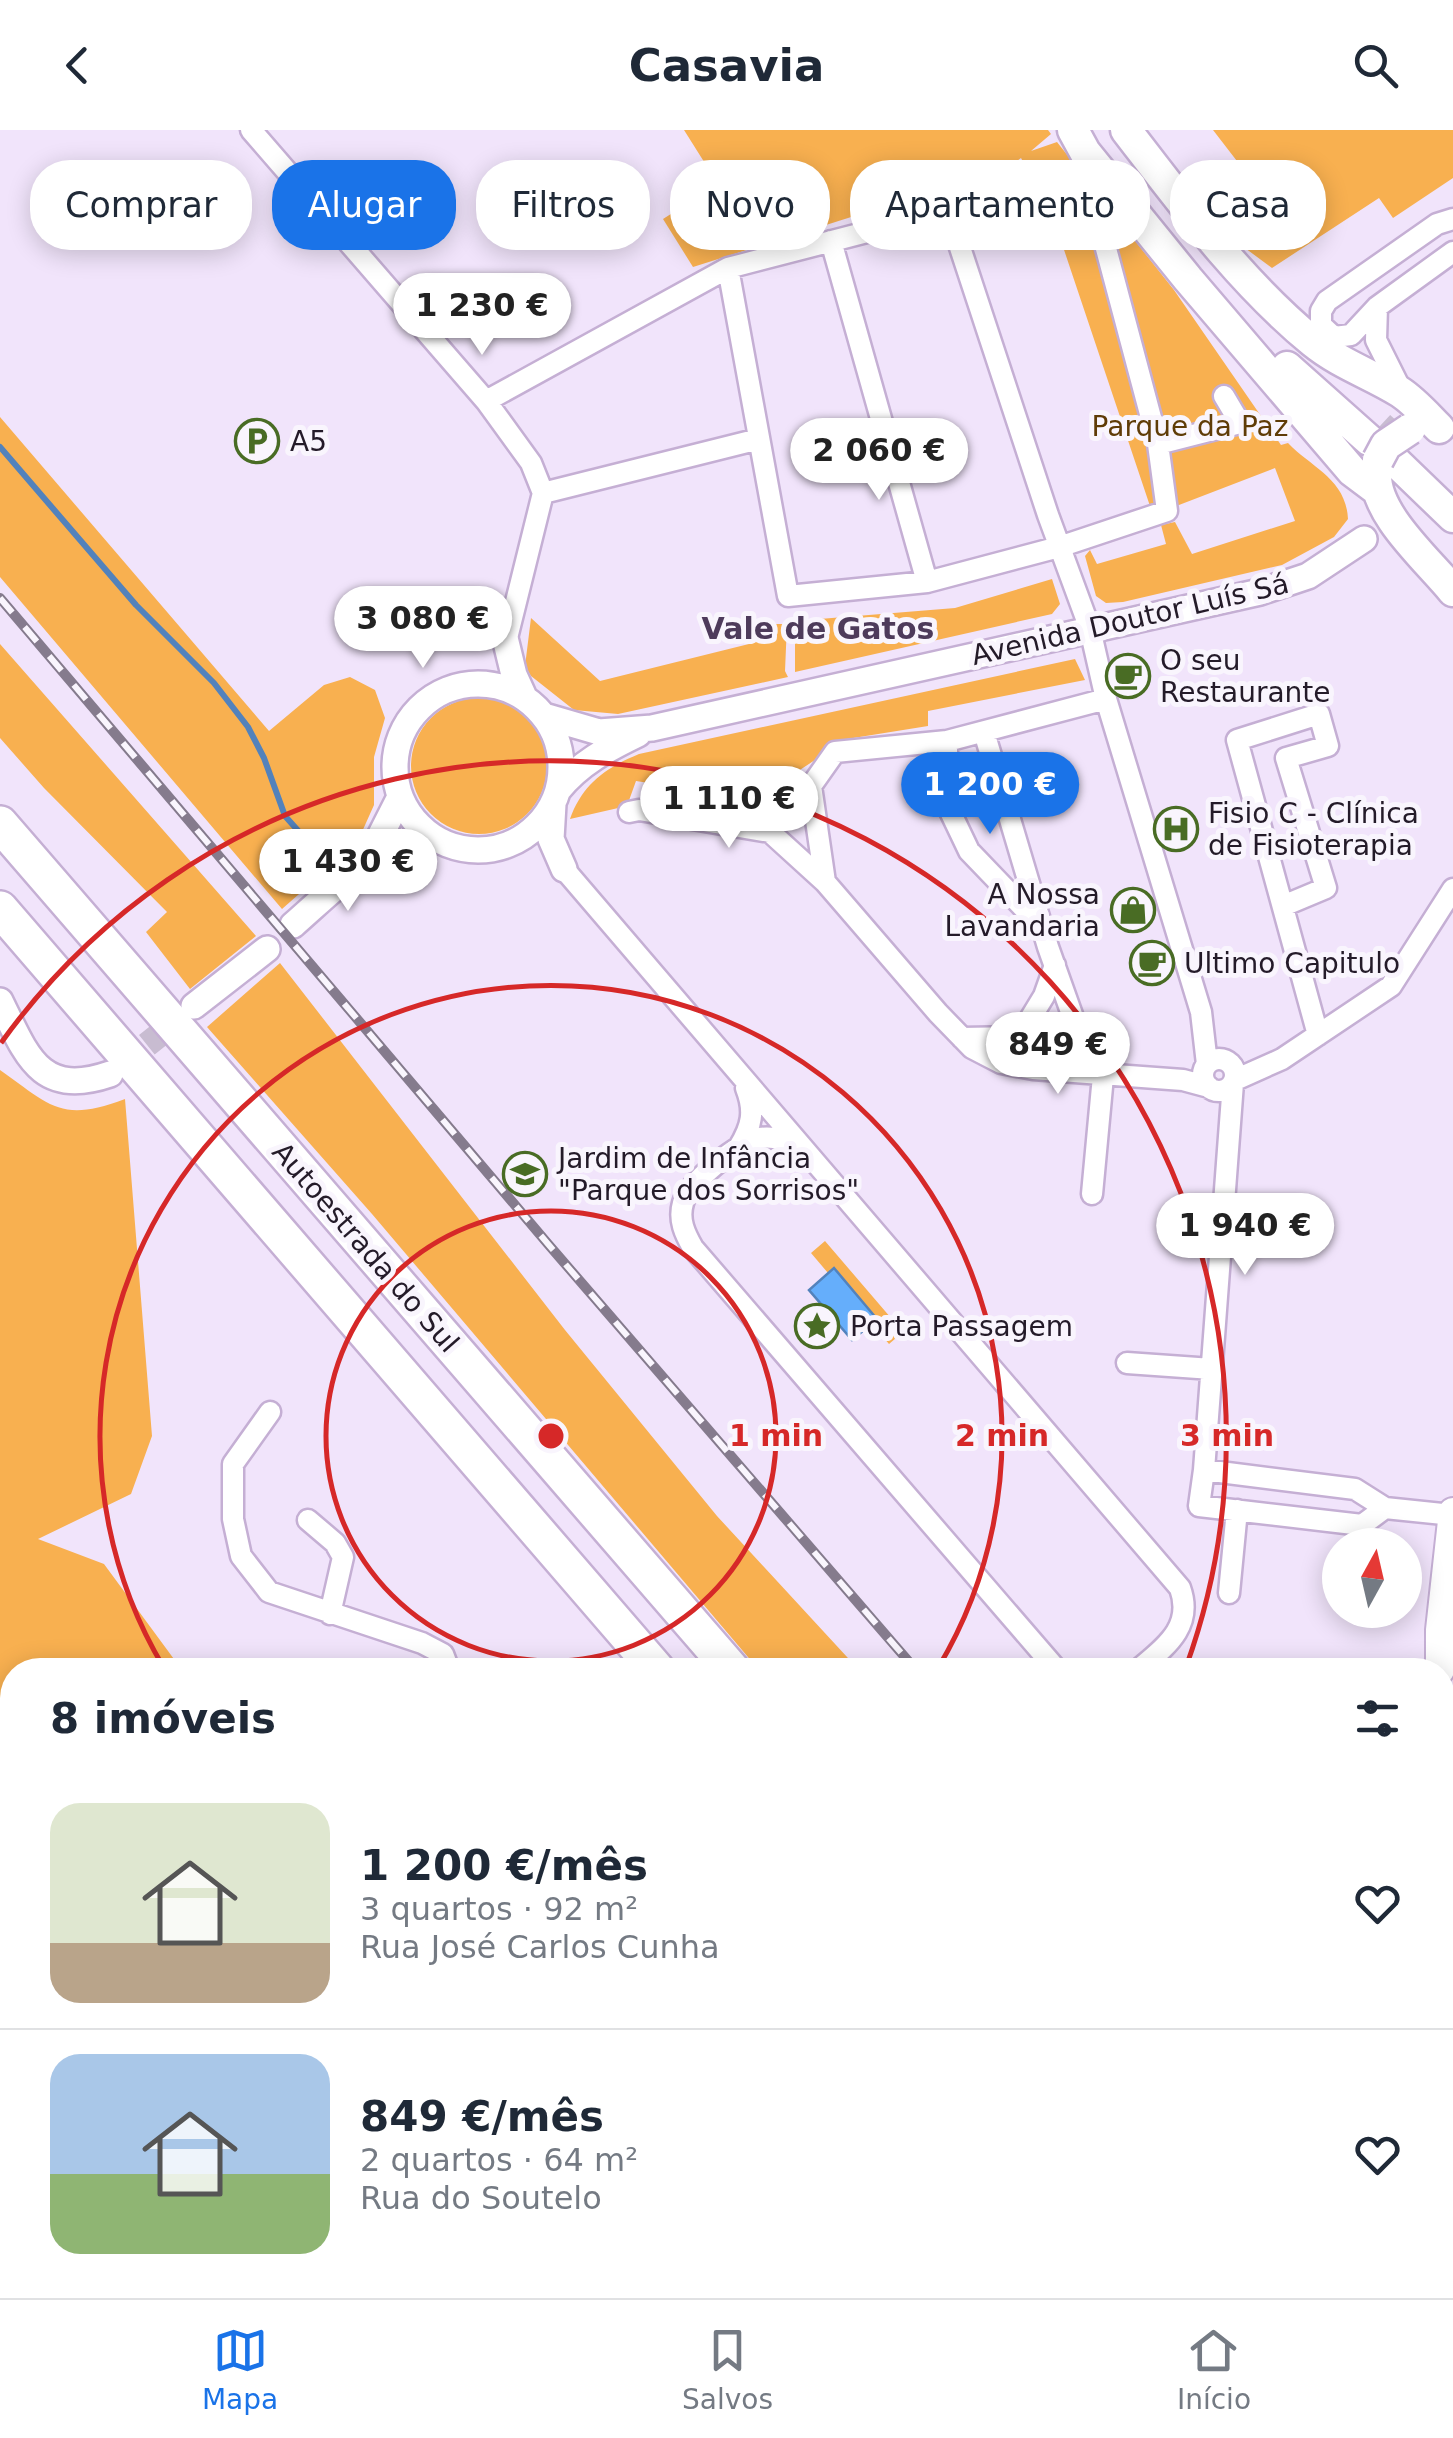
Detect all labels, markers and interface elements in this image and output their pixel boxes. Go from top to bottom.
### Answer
icon: back [50,38,105,93]
icon: search [1348,38,1403,93]
text: Casavia [629,39,824,92]
chip: Comprar [30,160,252,250]
chip: Alugar [272,160,456,250]
chip: Filtros [476,160,650,250]
chip: Novo [670,160,830,250]
chip: Apartamento [850,160,1150,250]
chip: Casa [1170,160,1326,250]
pin: 1 230 € [390,273,574,358]
text: 1 230 € [415,286,549,324]
park label: Parque da Paz [1092,410,1288,443]
parking icon: A5 [234,418,280,464]
pin: 2 060 € [787,418,971,503]
place label: A5 [290,425,327,458]
text: 2 060 € [812,431,946,469]
street label: Avenida Doutor Luís Sá [968,567,1292,672]
pin: 3 080 € [331,586,515,671]
text: 3 080 € [356,599,490,637]
district label: Vale de Gatos [702,611,934,646]
place label: O seu Restaurante [1160,644,1331,709]
cafe icon: O seu Restaurante [1105,653,1151,699]
pin: 1 200 € [898,752,1082,837]
text: 1 200 € [923,765,1057,803]
pin: 1 110 € [637,766,821,851]
text: 1 110 € [662,779,796,817]
place label: Fisio C - Clínica de Fisioterapia [1208,797,1419,862]
hospital icon: Fisio C - Clínica de Fisioterapia [1153,806,1199,852]
pin: 1 430 € [256,829,440,914]
text: 1 430 € [281,842,415,880]
place label: A Nossa Lavandaria [944,878,1100,943]
shop icon: A Nossa Lavandaria [1110,887,1156,933]
cafe icon: Ultimo Capitulo [1129,940,1175,986]
place label: Ultimo Capitulo [1184,947,1400,980]
pin: 849 € [988,1012,1128,1097]
text: 849 € [1008,1025,1108,1063]
street label: Autoestrada do Sul [265,1136,466,1359]
place label: Jardim de Infância "Parque dos Sorrisos" [556,1142,859,1207]
school or university icon: Jardim de Infância "Parque dos Sorrisos" [502,1151,548,1197]
pin: 1 940 € [1153,1193,1337,1278]
text: 1 940 € [1178,1206,1312,1244]
place icon: Porta Passagem [794,1303,840,1349]
place label: Porta Passagem [850,1310,1073,1343]
centre of rings [533,1418,569,1454]
text: 1 min [729,1418,823,1453]
text: 2 min [955,1418,1049,1453]
text: 3 min [1180,1418,1274,1453]
north arrow [1322,1528,1422,1628]
map controls [1322,1528,1422,1628]
icon: filters [1350,1691,1405,1746]
text: 8 imóveis [50,1694,276,1743]
text: 1 200 €/mês [360,1841,648,1890]
icon: home [130,1843,250,1963]
icon: heart [1350,1876,1405,1931]
text: 3 quartos · 92 m² [360,1890,638,1928]
text: Rua José Carlos Cunha [360,1928,720,1966]
text: 849 €/mês [360,2092,604,2141]
icon: home [130,2094,250,2214]
icon: heart [1350,2127,1405,2182]
text: 2 quartos · 64 m² [360,2141,638,2179]
text: Rua do Soutelo [360,2179,602,2217]
tab: Mapa [202,2323,278,2416]
tab: Salvos [682,2323,773,2416]
tab: Início [1177,2323,1251,2416]

